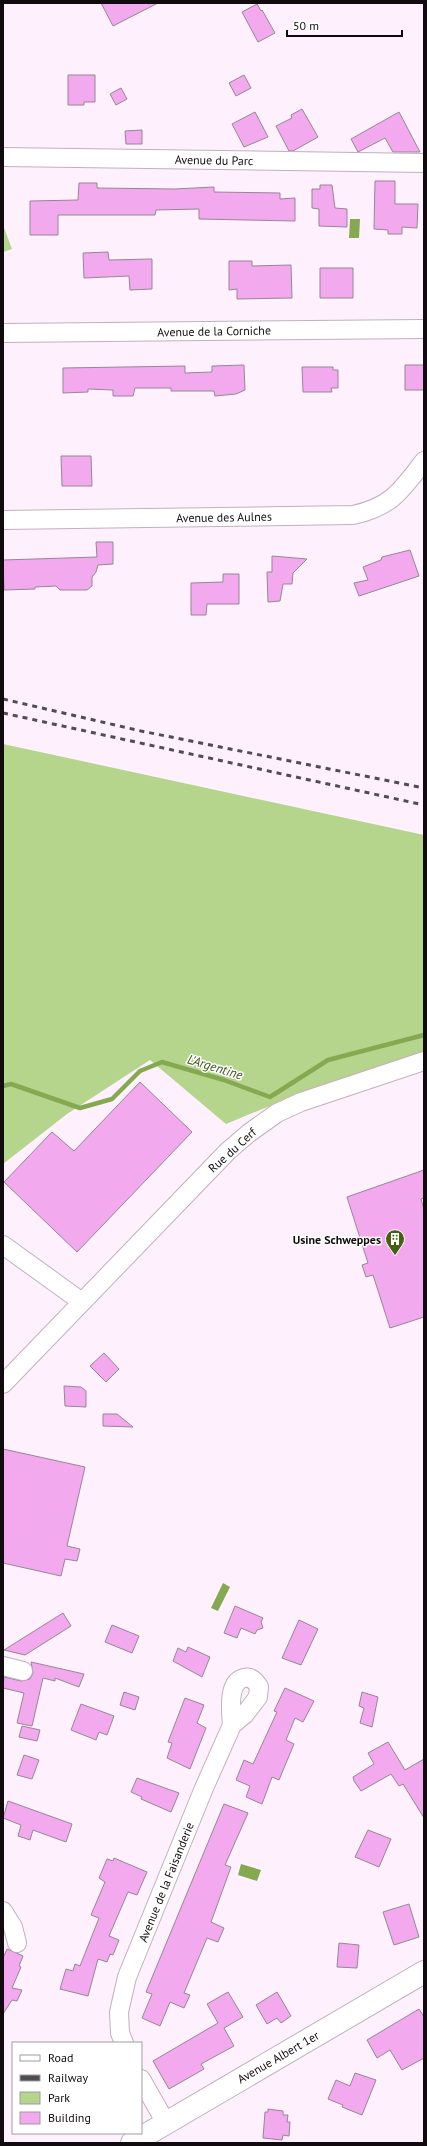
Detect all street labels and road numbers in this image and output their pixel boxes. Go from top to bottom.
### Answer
street label: Avenue du Parc [175,152,254,168]
street label: Avenue de la Corniche [157,323,271,339]
street label: Avenue des Aulnes [176,509,272,525]
street label: Rue du Cerf [205,1124,260,1175]
street label: Avenue de la Faisanderie [135,1820,197,1944]
street label: Avenue Albert 1er [234,2028,322,2086]

